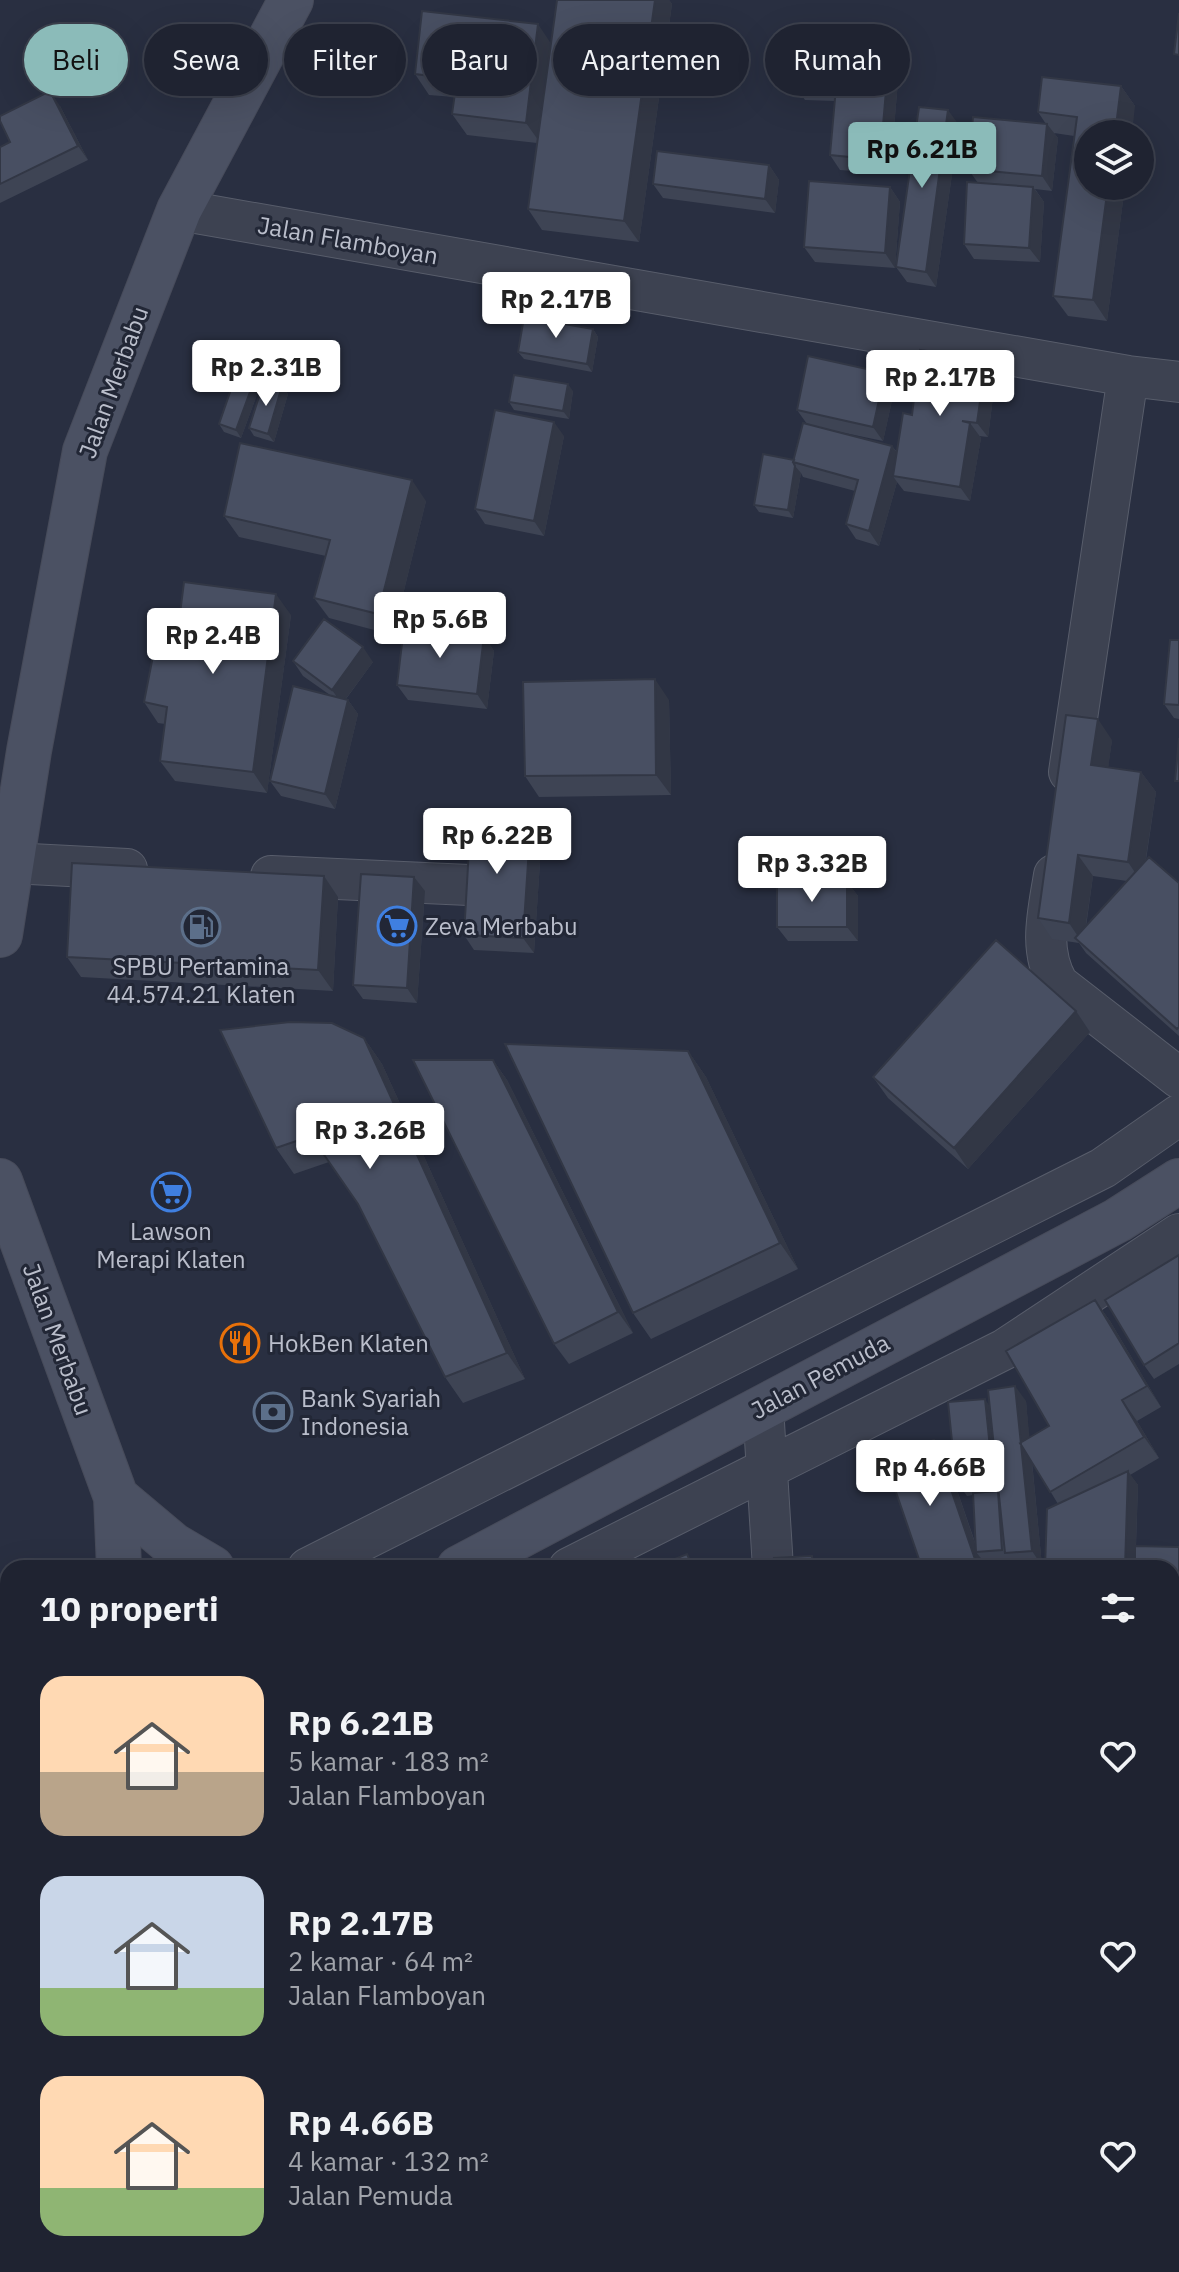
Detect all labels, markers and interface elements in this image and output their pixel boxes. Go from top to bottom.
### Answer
chip: Beli [24,24,128,96]
chip: Sewa [144,24,268,96]
chip: Filter [284,24,406,96]
chip: Baru [422,24,537,96]
chip: Apartemen [553,24,749,96]
chip: Rumah [765,24,910,96]
map controls [1074,120,1154,200]
button: layers [1074,120,1154,200]
pin: Rp 6.21B [839,122,1005,190]
text: Rp 6.21B [866,131,978,165]
street label: Jalan Flamboyan [255,208,441,272]
pin: Rp 2.17B [473,272,639,340]
text: Rp 2.17B [500,281,612,315]
street label: Jalan Merbabu [71,302,155,462]
pin: Rp 2.31B [183,340,349,408]
text: Rp 2.31B [210,349,322,383]
pin: Rp 2.17B [857,350,1023,418]
text: Rp 2.17B [884,359,996,393]
pin: Rp 5.6B [366,592,514,660]
text: Rp 5.6B [392,601,488,635]
pin: Rp 2.4B [139,608,287,676]
text: Rp 2.4B [165,617,261,651]
pin: Rp 6.22B [414,808,580,876]
text: Rp 6.22B [441,817,553,851]
pin: Rp 3.32B [729,836,895,904]
text: Rp 3.32B [756,845,868,879]
supermarket icon: Zeva Merbabu [376,905,418,947]
fuel station icon: SPBU Pertamina 44.574.21 Klaten [180,906,222,948]
place label: Zeva Merbabu [425,910,578,942]
place label: SPBU Pertamina 44.574.21 Klaten [106,950,296,1010]
pin: Rp 3.26B [287,1103,453,1171]
text: Rp 3.26B [314,1112,426,1146]
supermarket icon: Lawson Merapi Klaten [150,1171,192,1213]
place label: Lawson Merapi Klaten [96,1215,246,1275]
street label: Jalan Merbabu [16,1259,100,1419]
restaurant icon: HokBen Klaten [219,1322,261,1364]
street label: Jalan Pemuda [745,1326,895,1426]
place label: HokBen Klaten [268,1327,429,1359]
place label: Bank Syariah Indonesia [301,1382,441,1442]
bank icon: Bank Syariah Indonesia [252,1391,294,1433]
pin: Rp 4.66B [847,1440,1013,1508]
text: Rp 4.66B [874,1449,986,1483]
text: 10 properti [40,1586,219,1630]
icon: filters [1096,1586,1140,1630]
text: Rp 6.21B [288,1700,434,1744]
icon: home [104,1708,200,1804]
icon: heart [1096,1734,1140,1778]
text: 5 kamar · 183 m² [288,1744,489,1778]
text: Jalan Flamboyan [288,1778,486,1812]
text: Rp 2.17B [288,1900,434,1944]
icon: home [104,1908,200,2004]
icon: heart [1096,1934,1140,1978]
text: 2 kamar · 64 m² [288,1944,473,1978]
text: Jalan Flamboyan [288,1978,486,2012]
text: Rp 4.66B [288,2100,434,2144]
icon: home [104,2108,200,2204]
icon: heart [1096,2134,1140,2178]
text: 4 kamar · 132 m² [288,2144,489,2178]
text: Jalan Pemuda [288,2178,453,2212]

